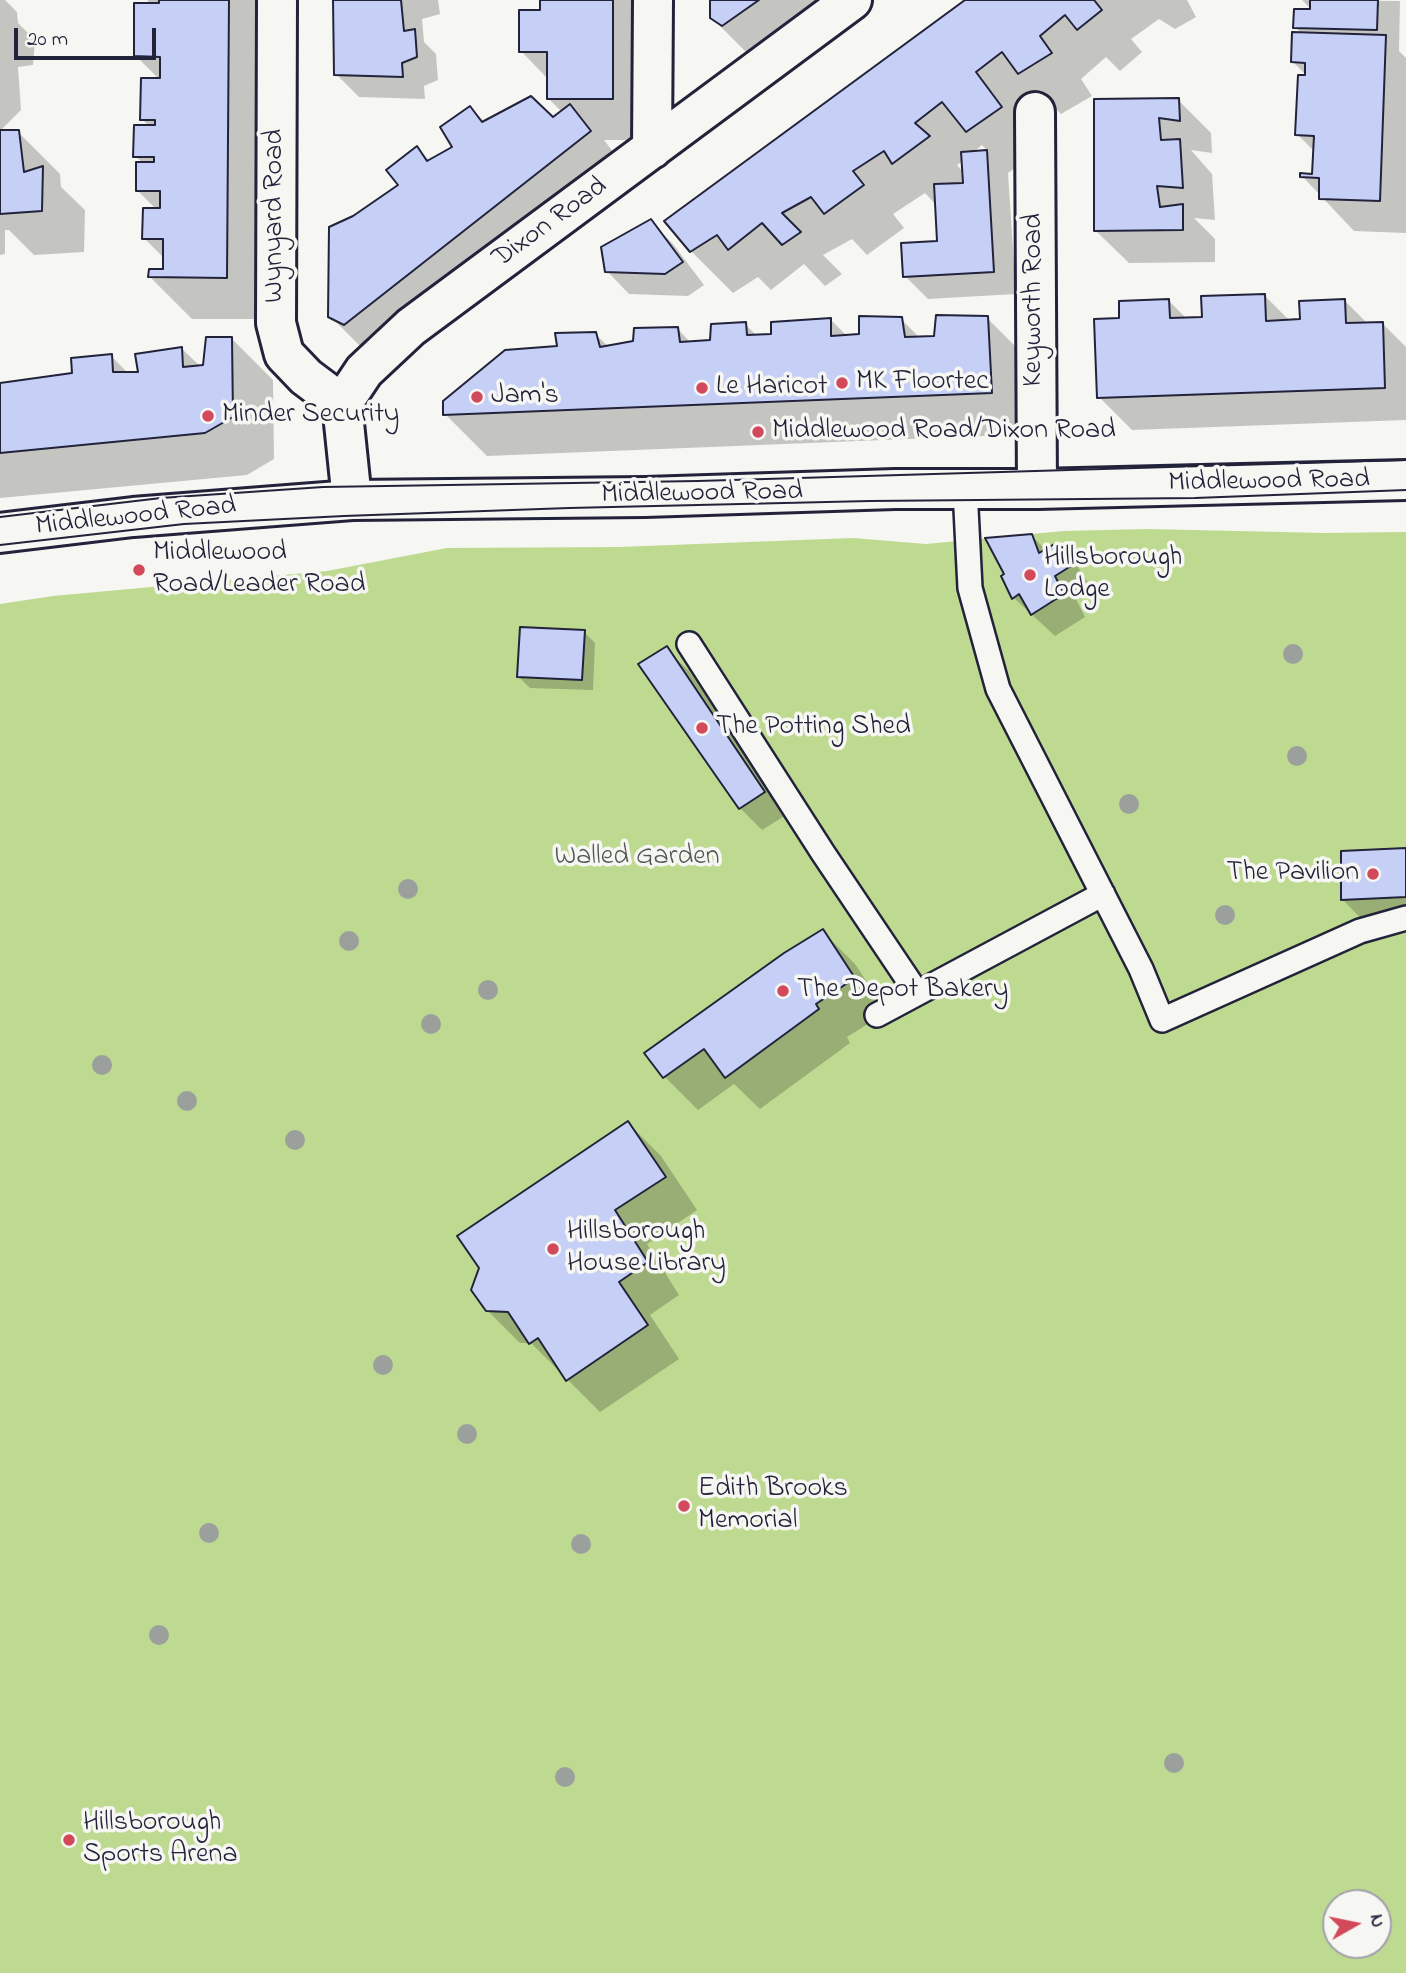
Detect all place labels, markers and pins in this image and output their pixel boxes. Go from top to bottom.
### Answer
place label: MK Floortec [856,366,989,400]
place label: Le Haricot [716,371,827,405]
marker: MK Floortec [834,375,850,391]
place label: Jam's [491,380,559,414]
marker: Le Haricot [694,380,710,396]
marker: Jam's [469,389,485,405]
place label: Minder Security [222,399,399,433]
marker: Minder Security [200,408,216,424]
place label: Middlewood Road/Dixon Road [772,415,1116,449]
marker: Middlewood Road/Dixon Road [750,424,766,440]
place label: Middlewood Road/Leader Road [153,537,365,603]
place label: Hillsborough Lodge [1044,542,1182,608]
marker: Middlewood Road/Leader Road [131,562,147,578]
marker: Hillsborough Lodge [1022,567,1038,583]
place label: The Potting Shed [716,711,911,745]
marker: The Potting Shed [694,720,710,736]
place label: The Pavilion [1227,857,1359,891]
marker: The Pavilion [1365,866,1381,882]
place label: The Depot Bakery [797,974,1008,1008]
marker: The Depot Bakery [775,983,791,999]
place label: Hillsborough House Library [567,1216,726,1282]
marker: Hillsborough House Library [545,1241,561,1257]
place label: Edith Brooks Memorial [698,1473,848,1539]
marker: Edith Brooks Memorial [676,1498,692,1514]
place label: Hillsborough Sports Arena [83,1807,238,1873]
marker: Hillsborough Sports Arena [61,1832,77,1848]

